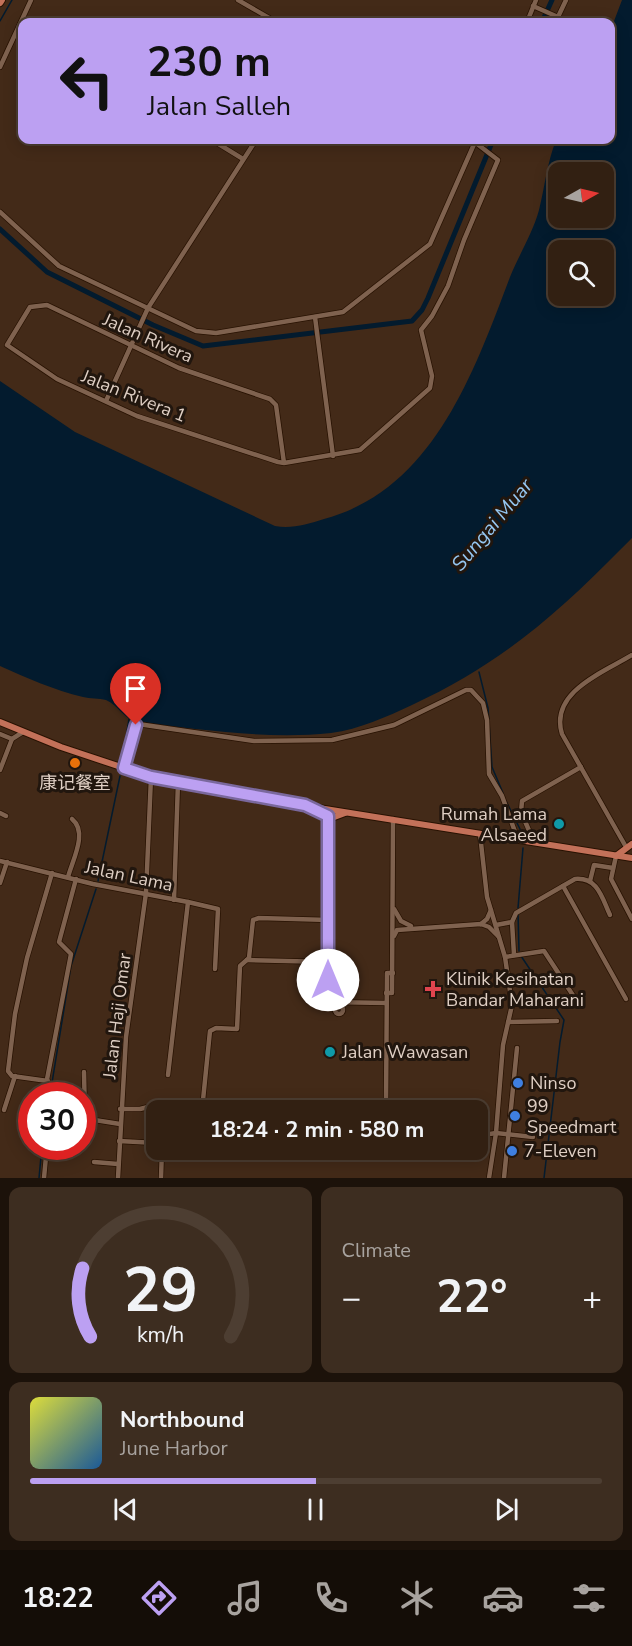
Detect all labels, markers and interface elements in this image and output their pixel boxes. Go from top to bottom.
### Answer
text: 230 m [147,34,271,91]
icon: left [48,42,126,120]
text: Jalan Salleh [147,88,291,125]
north arrow [548,162,614,228]
map controls [548,162,614,306]
button: search [548,240,614,306]
street label: Jalan Rivera [98,307,197,368]
street label: Jalan Rivera 1 [77,364,190,428]
water label: Sungai Muar [445,472,539,577]
pin [110,663,161,725]
icon: arrive [119,672,152,705]
marker: 康记餐室 [68,756,82,770]
place label: 康记餐室 [39,771,111,795]
place label: Rumah Lama Alsaeed [441,802,547,847]
marker: Rumah Lama Alsaeed [552,817,566,831]
street label: Jalan Lama [82,855,175,897]
position arrow [296,948,360,1012]
street label: Jalan Haji Omar [97,951,137,1081]
place label: Klinik Kesihatan Bandar Maharani [446,967,584,1012]
marker: Klinik Kesihatan Bandar Maharani [424,980,442,998]
place label: Jalan Wawasan [341,1040,468,1064]
marker: Jalan Wawasan [323,1045,337,1059]
place label: Ninso [530,1071,576,1095]
marker: Ninso [511,1076,525,1090]
speed limit sign: 30 [18,1082,96,1160]
place label: 99 Speedmart [527,1094,617,1139]
marker: 99 Speedmart [508,1109,522,1123]
text: 18:24 · 2 min · 580 m [210,1115,424,1145]
place label: 7-Eleven [524,1139,597,1163]
marker: 7-Eleven [505,1144,519,1158]
text: Climate [342,1237,411,1264]
text: 29 [123,1248,198,1333]
text: 22° [436,1267,507,1328]
text: − [342,1276,361,1321]
text: + [582,1276,602,1321]
text: km/h [137,1320,184,1350]
text: Northbound [120,1405,244,1435]
text: June Harbor [120,1435,228,1462]
icon: previous [109,1493,142,1526]
icon: pause [299,1493,332,1526]
icon: next [490,1493,523,1526]
icon: directions [138,1577,180,1619]
icon: music [224,1577,266,1619]
icon: phone [310,1577,352,1619]
icon: climate [396,1577,438,1619]
icon: car [482,1577,524,1619]
icon: filters [568,1577,610,1619]
text: 18:22 [22,1580,94,1617]

